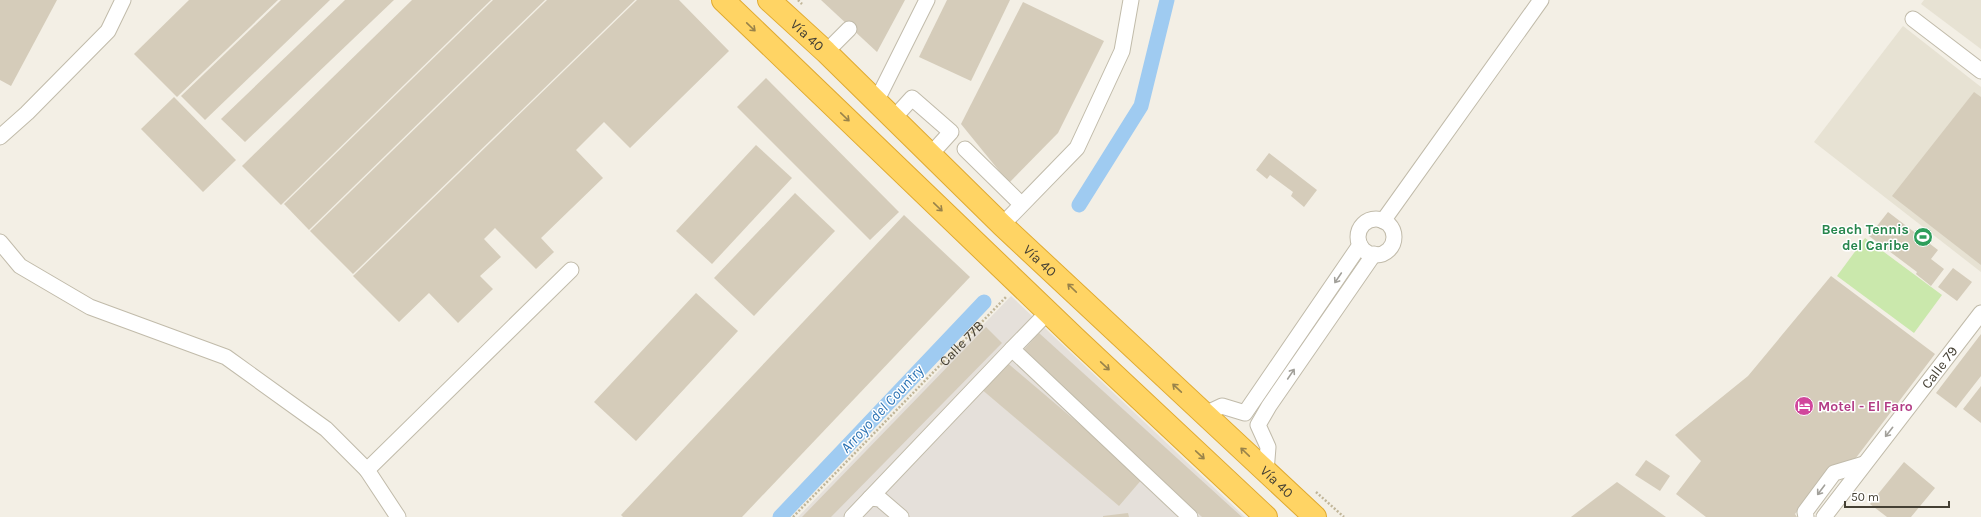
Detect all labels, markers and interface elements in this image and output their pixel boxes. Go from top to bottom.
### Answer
street label: Vía 40 [787,16,828,55]
one-way arrow [746,22,756,32]
one-way arrow [840,112,850,122]
one-way arrow [933,202,943,212]
place label: Beach Tennis del Caribe [1822,221,1909,254]
sports icon: Beach Tennis del Caribe [1912,226,1934,248]
street label: Vía 40 [1020,241,1060,280]
one-way arrow [1334,272,1342,283]
one-way arrow [1067,284,1077,293]
street label: Calle 77B [936,317,987,369]
street label: Calle 79 [1917,342,1961,392]
water label: Arroyo del Country [837,361,927,457]
one-way arrow [1100,361,1110,371]
one-way arrow [1287,369,1295,380]
one-way arrow [1172,383,1182,392]
hotel icon: Motel - El Faro [1793,395,1815,417]
place label: Motel - El Faro [1818,398,1913,415]
one-way arrow [1885,427,1893,438]
one-way arrow [1240,448,1250,457]
one-way arrow [1194,450,1205,459]
street label: Vía 40 [1257,462,1297,501]
scale bar [1845,483,1949,509]
one-way arrow [1817,484,1825,495]
text: 50 m [1851,490,1879,504]

